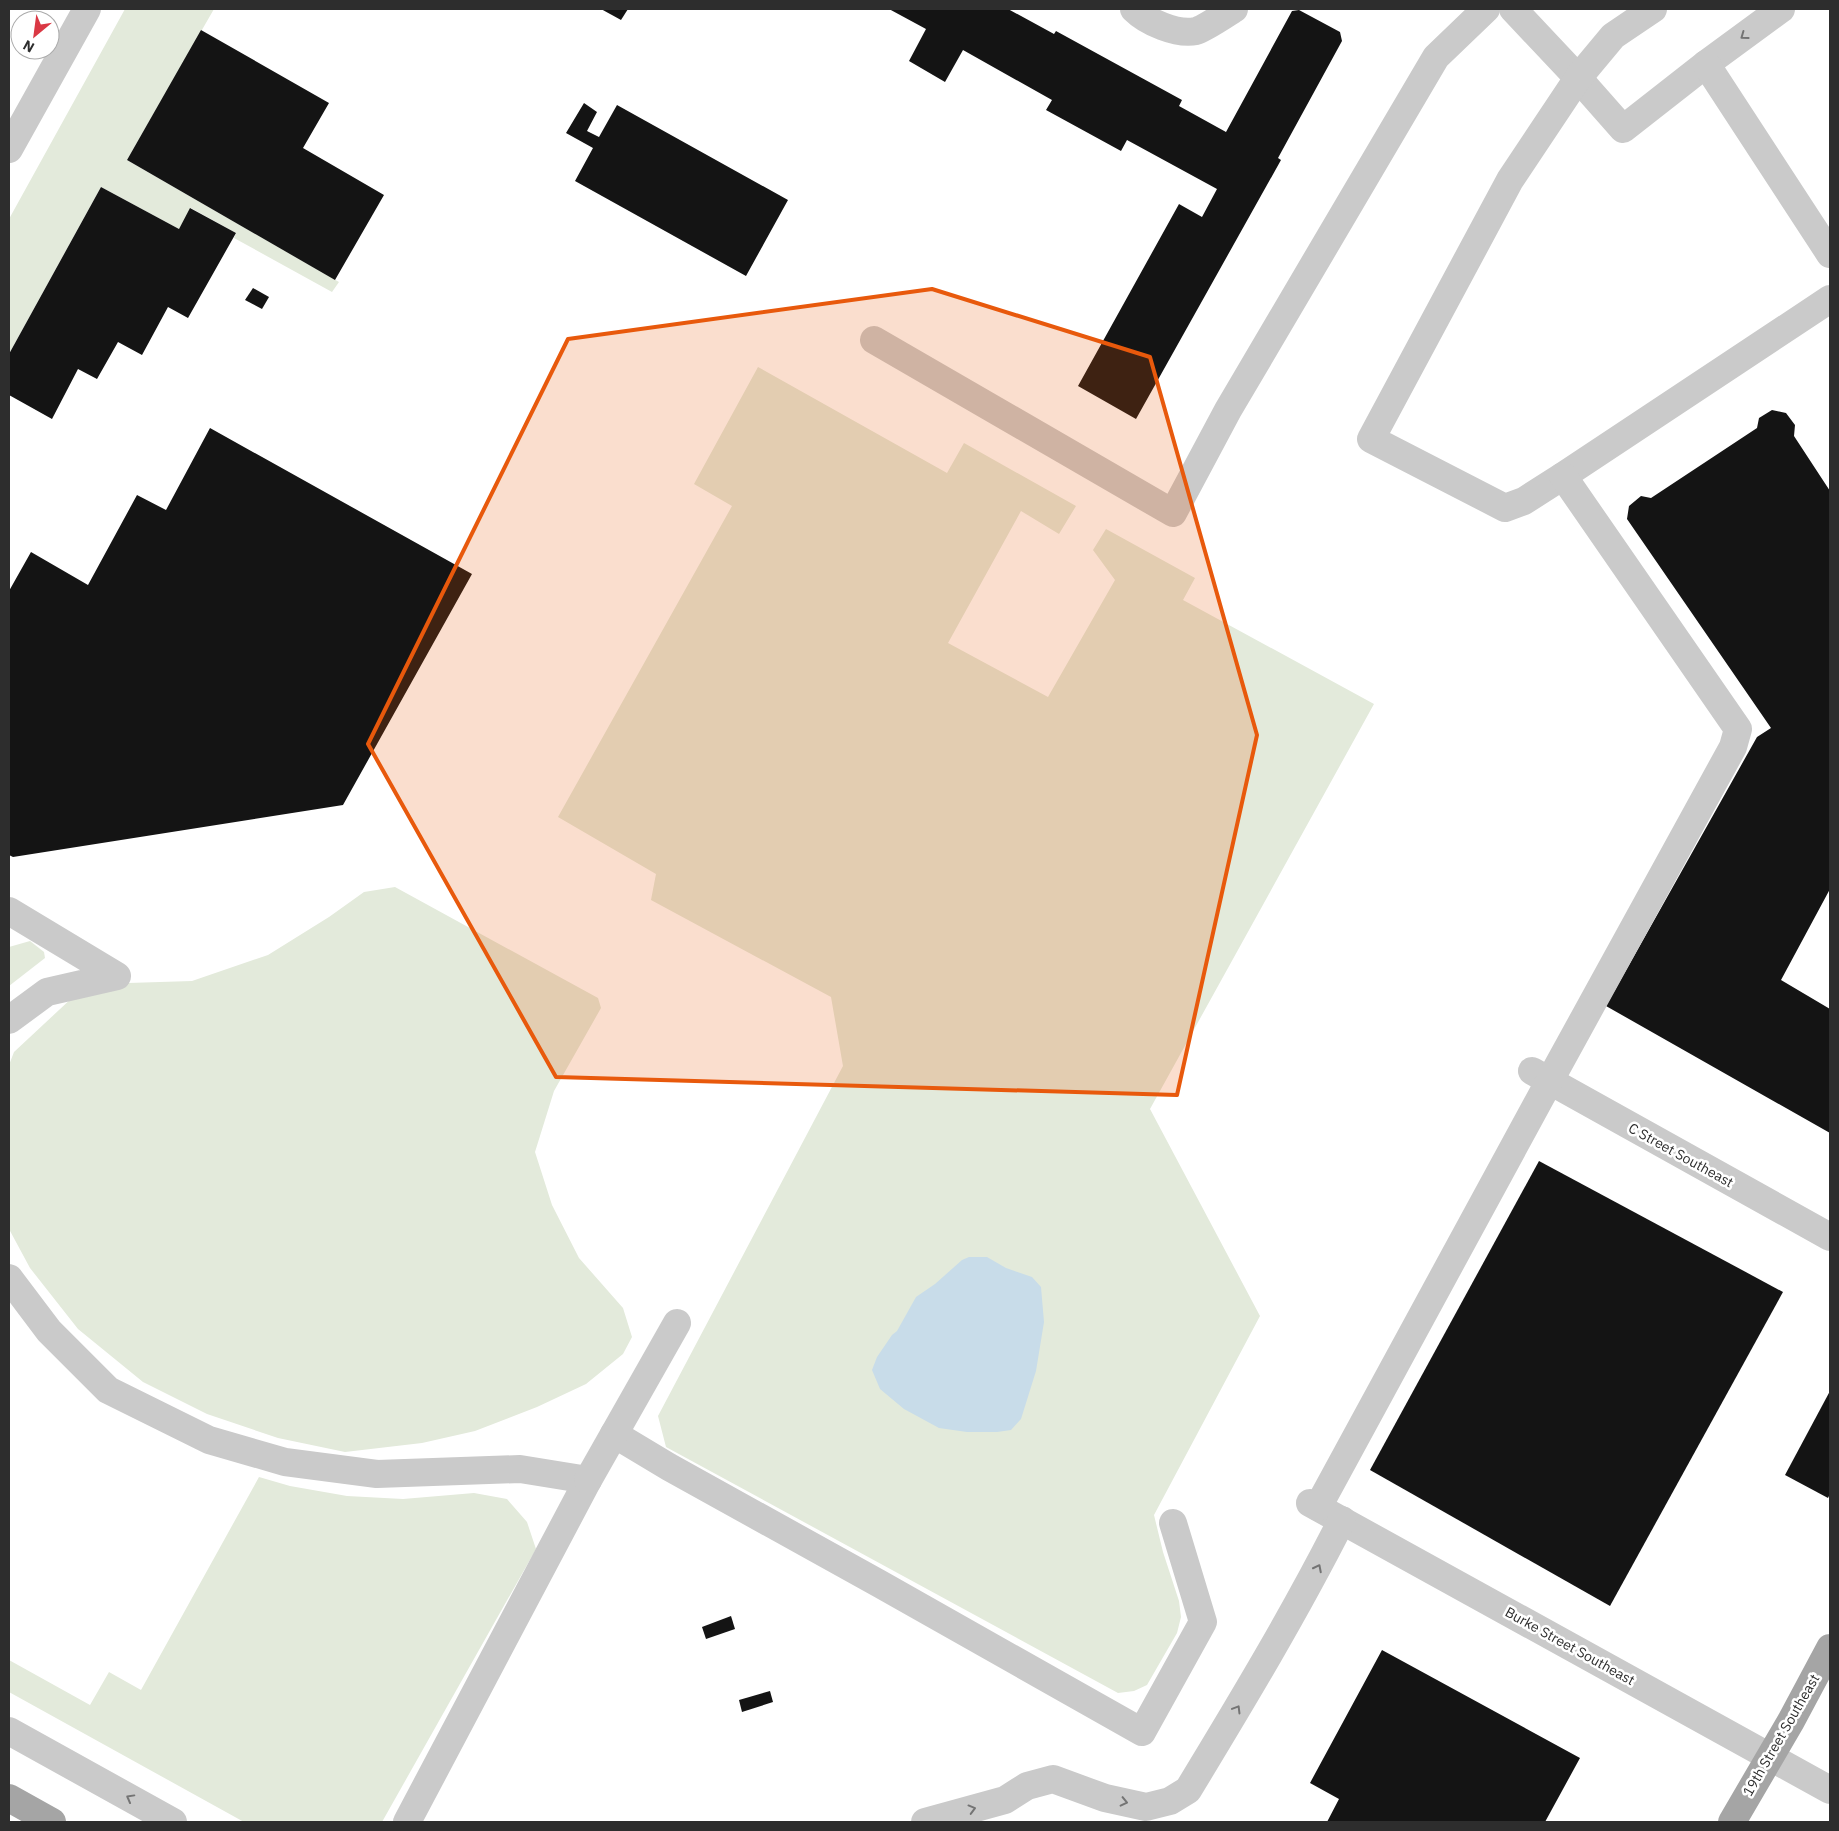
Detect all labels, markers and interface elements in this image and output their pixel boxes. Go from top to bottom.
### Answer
north arrow [10,10,60,60]
one-way arrow [1740,30,1749,40]
text: N [20,36,37,57]
street label: C Street Southeast [1625,1119,1737,1191]
one-way arrow [1312,1564,1322,1573]
street label: Burke Street Southeast [1502,1603,1638,1689]
street label: 19th Street Southeast [1739,1671,1823,1799]
one-way arrow [1230,1705,1240,1714]
one-way arrow [127,1795,136,1805]
one-way arrow [1120,1796,1129,1807]
one-way arrow [968,1805,976,1815]

